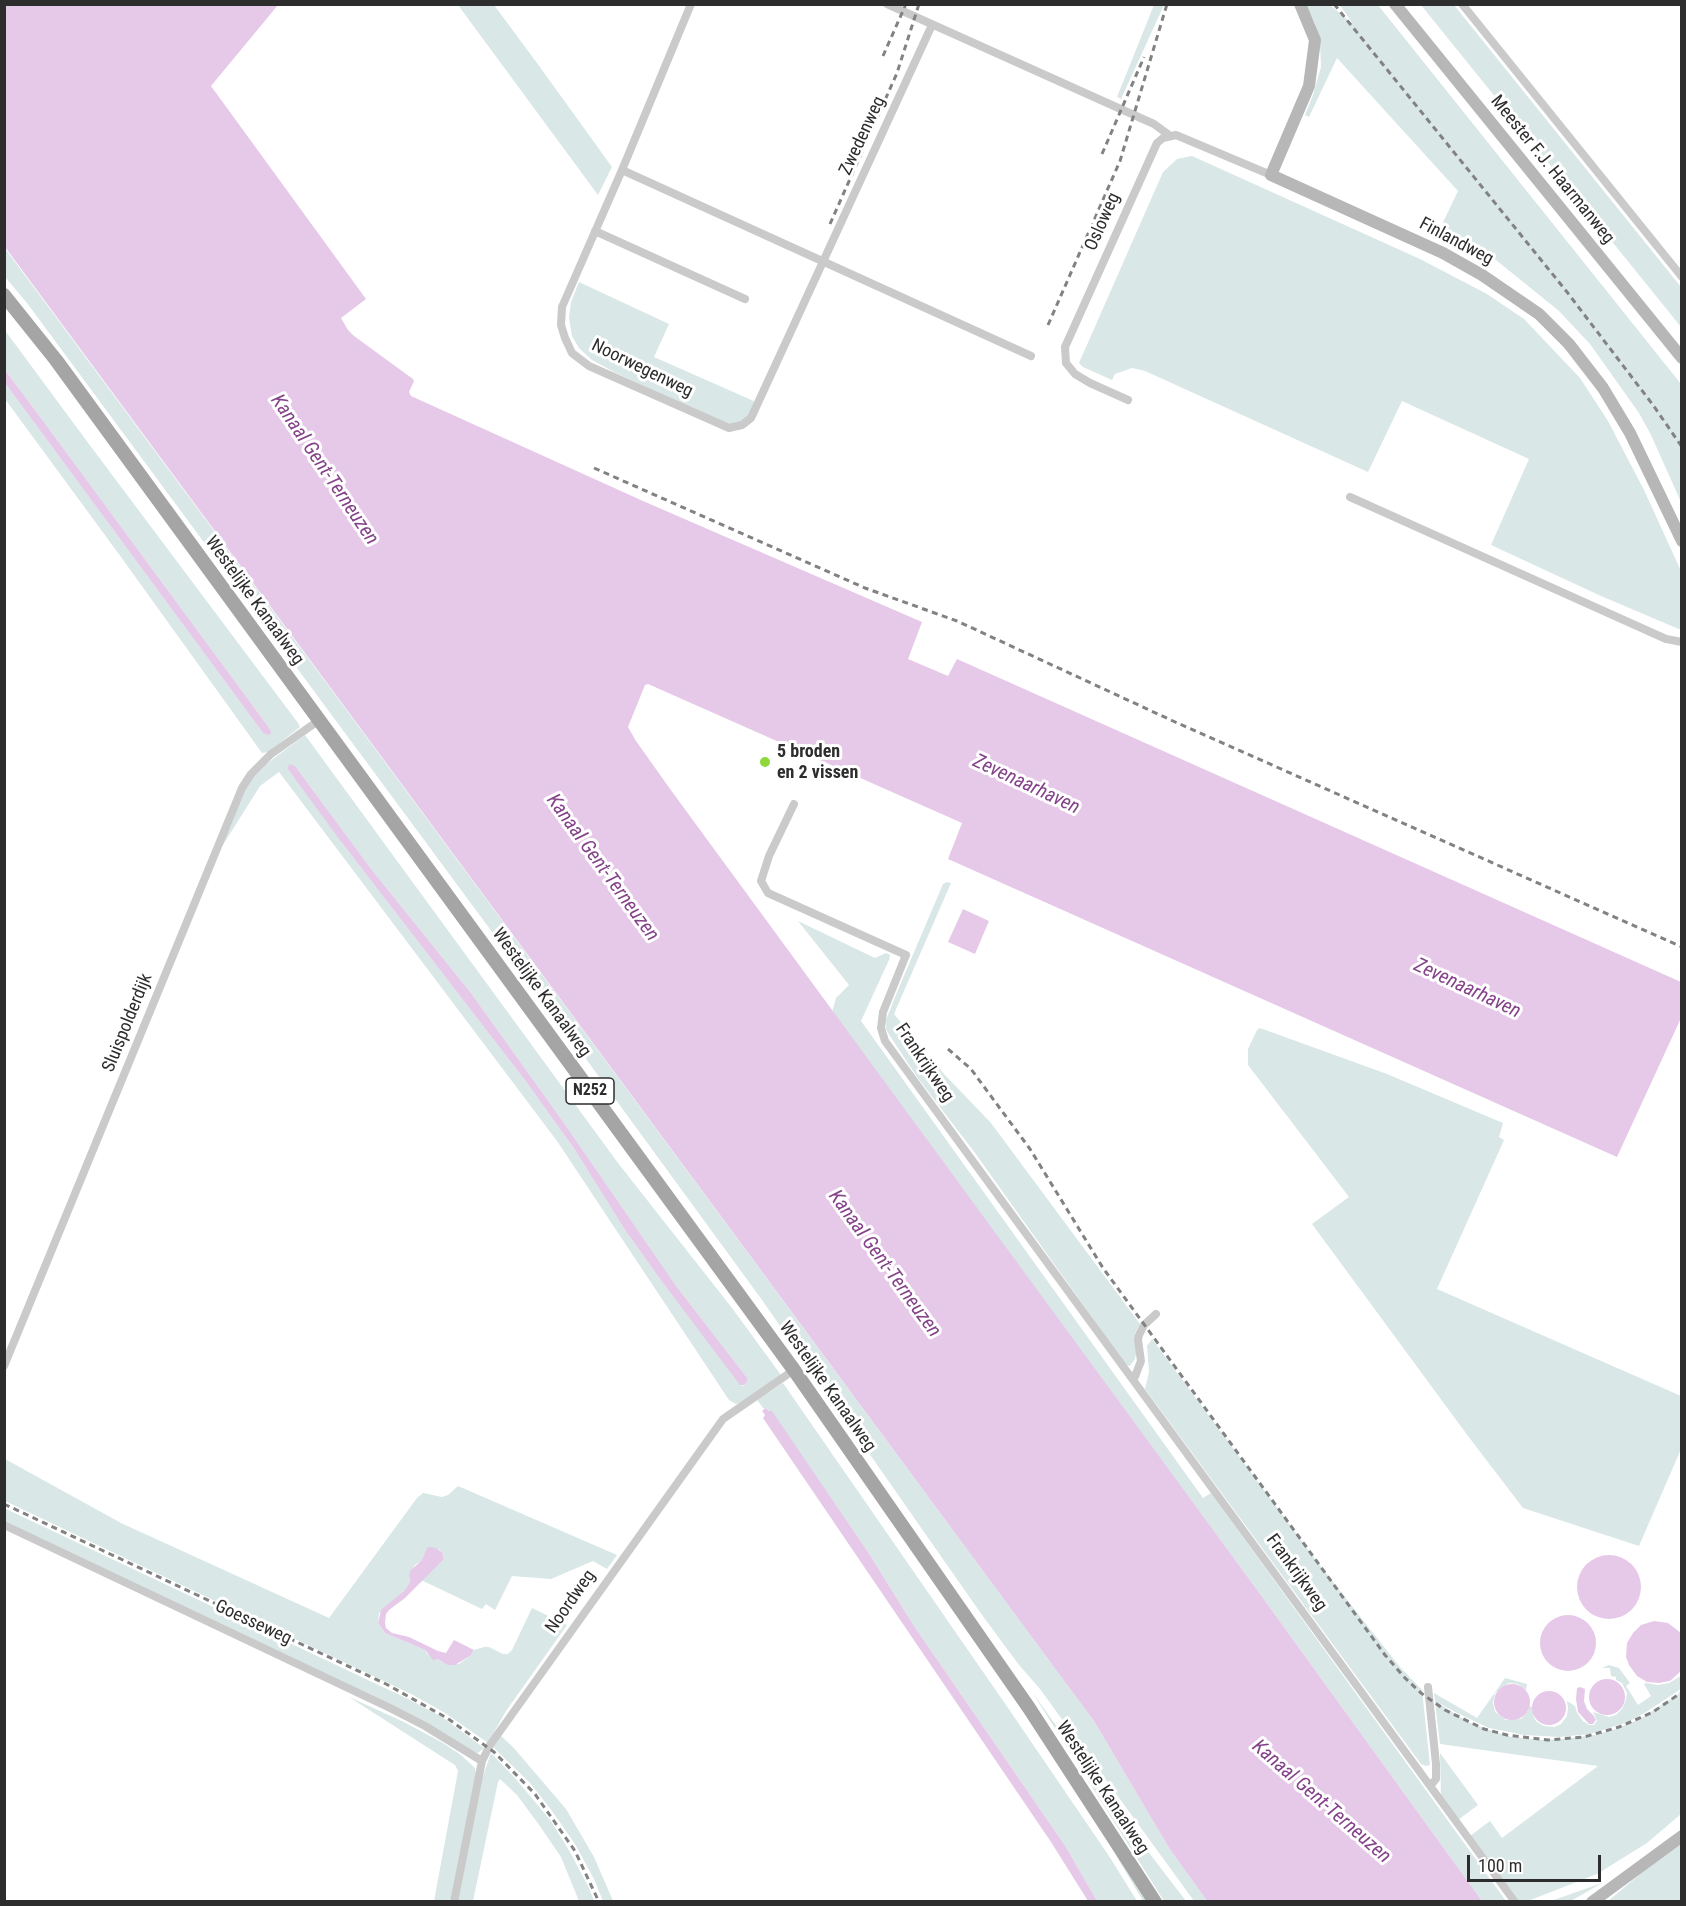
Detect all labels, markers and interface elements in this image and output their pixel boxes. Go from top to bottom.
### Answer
street label: Meester F.J. Haarmanweg [1485,91,1619,249]
street label: Zwedenweg [835,93,891,179]
street label: Osloweg [1081,190,1125,254]
street label: Finlandweg [1415,213,1497,271]
street label: Noorwegenweg [588,335,696,403]
water label: Kanaal Gent-Terneuzen [265,390,383,550]
street label: Westelijke Kanaalweg [200,532,308,670]
place label: 5 broden en 2 vissen [777,741,858,783]
water label: Zevenaarhaven [969,750,1083,820]
marker: 5 broden en 2 vissen [758,755,772,769]
water label: Kanaal Gent-Terneuzen [541,790,663,946]
street label: Westelijke Kanaalweg [487,924,595,1062]
water label: Zevenaarhaven [1410,954,1524,1024]
street label: Sluispolderdijk [98,971,158,1075]
street label: Frankrijkweg [890,1020,958,1106]
road number: N252 [566,1078,614,1104]
water label: Kanaal Gent-Terneuzen [823,1186,945,1342]
street label: Westelijke Kanaalweg [774,1318,880,1456]
street label: Frankrijkweg [1261,1530,1331,1616]
street label: Noordweg [541,1566,601,1638]
street label: Goesseweg [211,1596,295,1650]
street label: Westelijke Kanaalweg [1051,1717,1153,1859]
water label: Kanaal Gent-Terneuzen [1247,1735,1395,1869]
scale bar [1470,1843,1604,1881]
text: 100 m [1478,1855,1522,1876]

